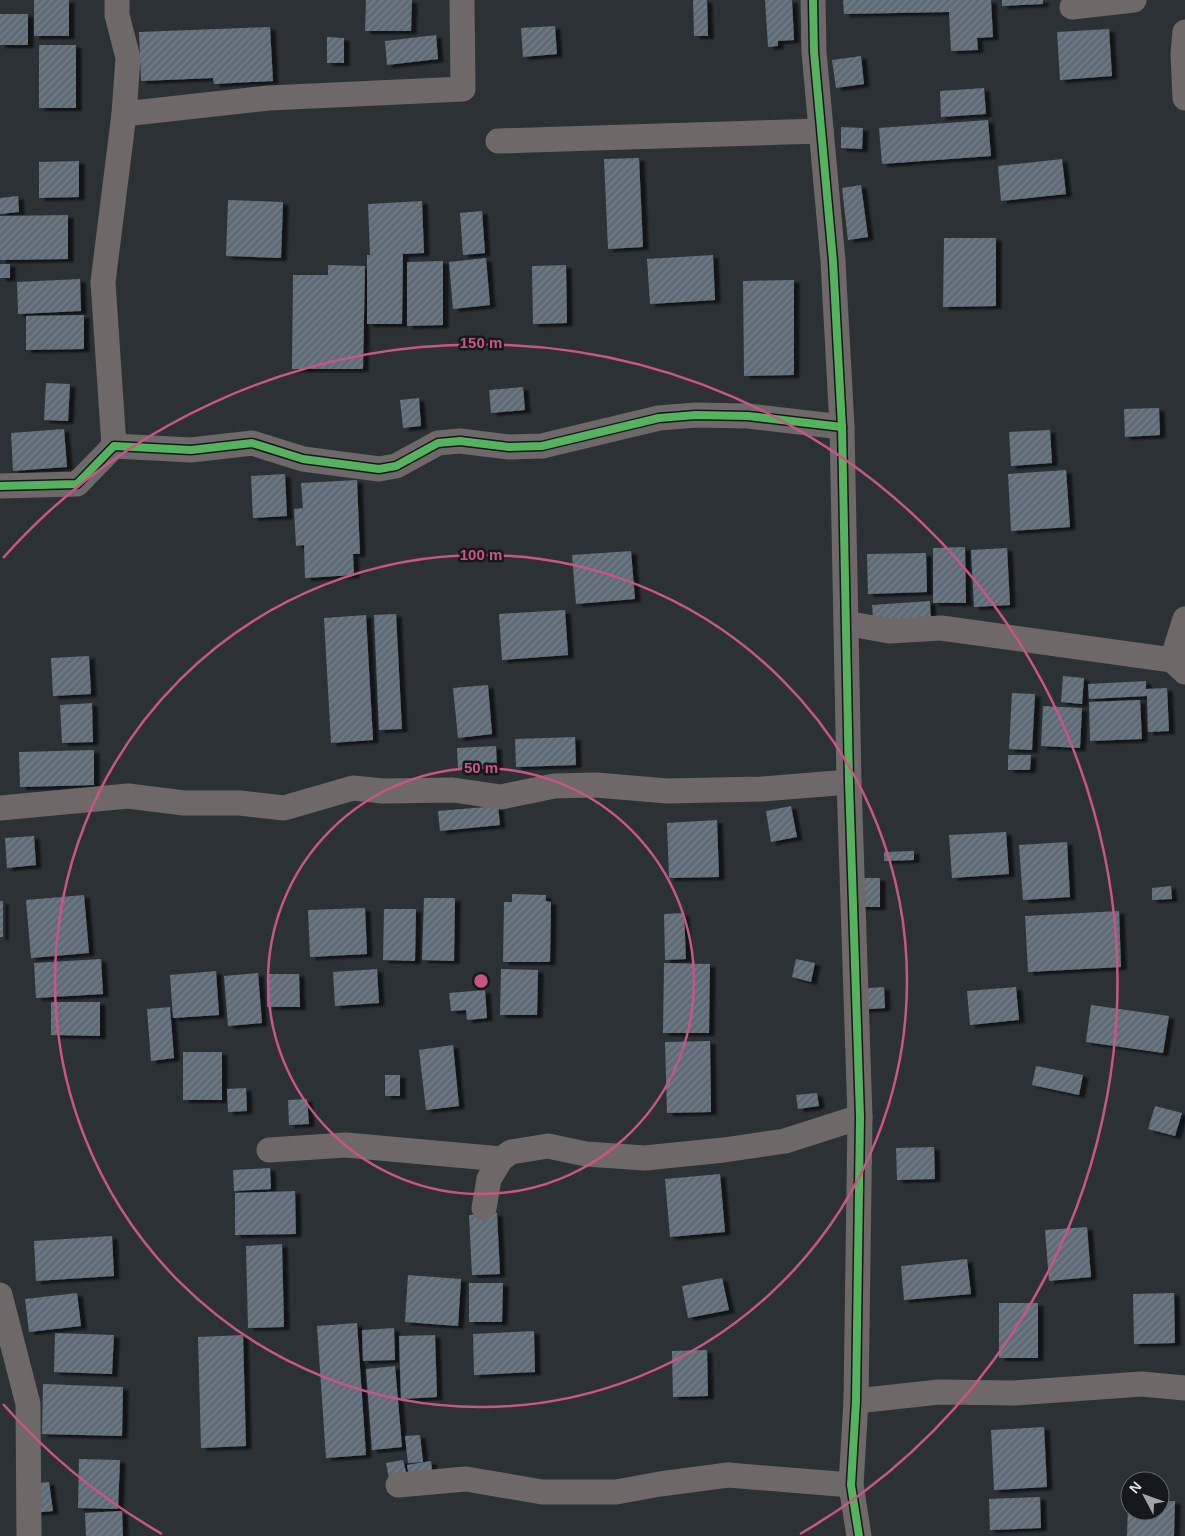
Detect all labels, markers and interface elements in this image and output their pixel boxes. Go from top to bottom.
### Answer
text: 150 m [460,334,502,351]
text: 100 m [460,546,502,563]
text: 50 m [464,759,498,776]
centre of rings [472,972,490,990]
north arrow [1120,1471,1170,1521]
text: N [1126,1478,1145,1497]

